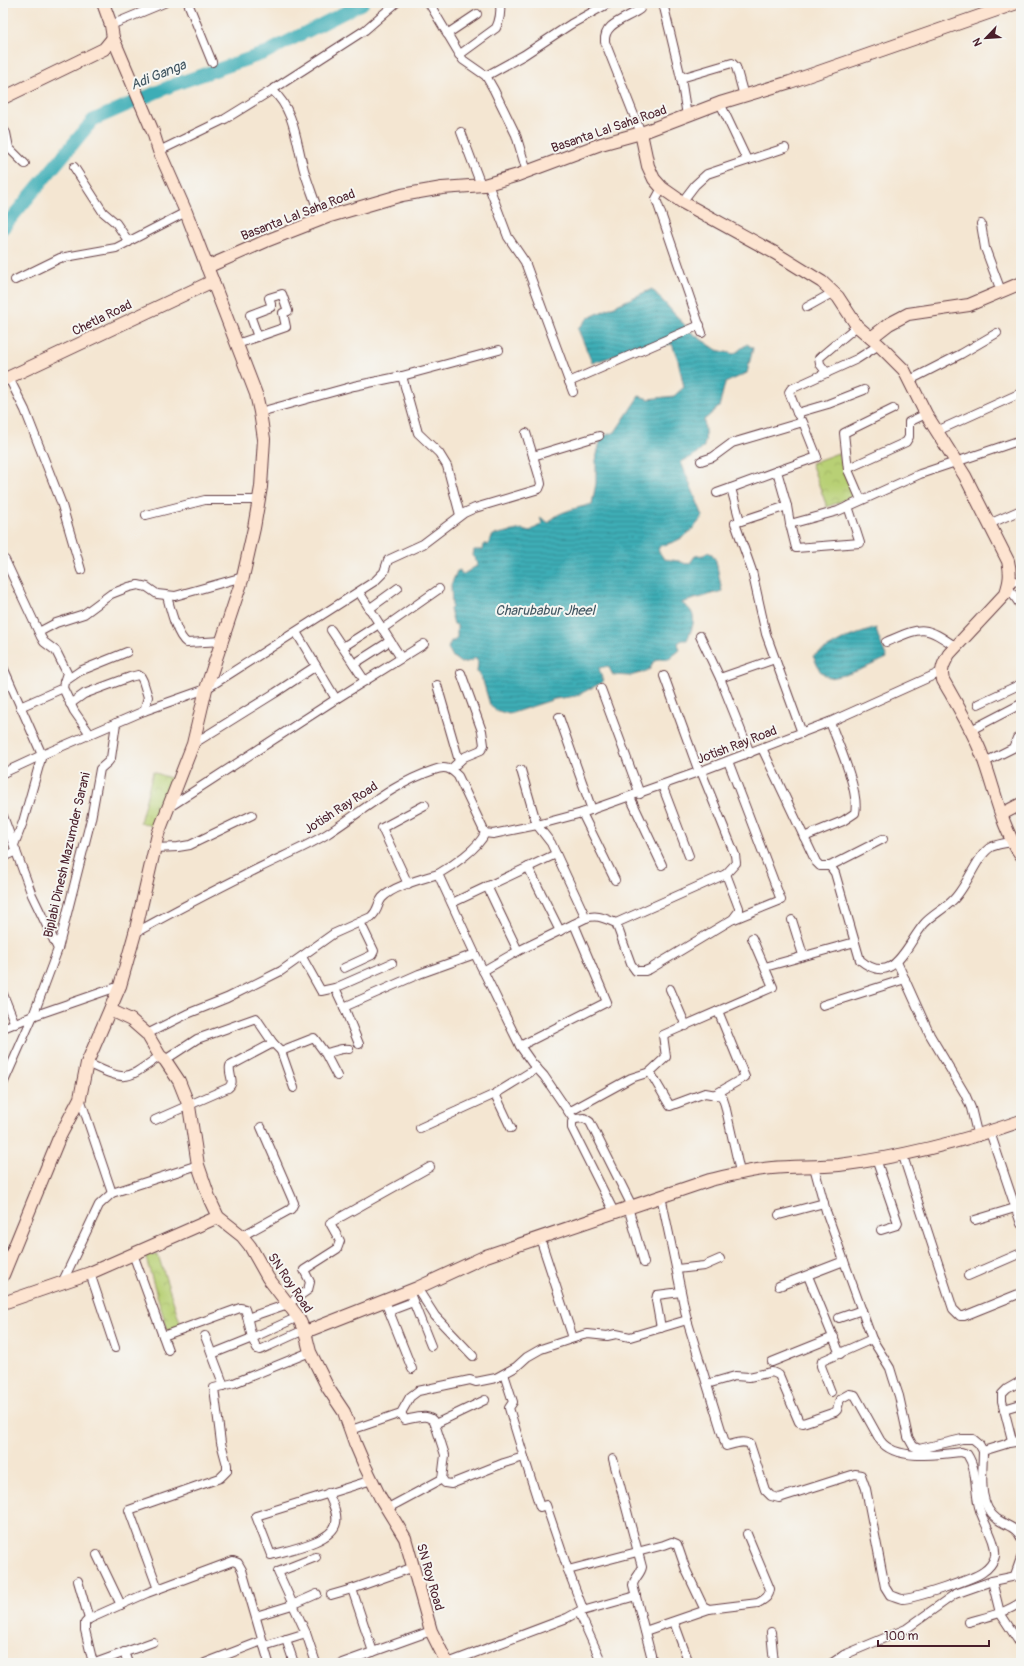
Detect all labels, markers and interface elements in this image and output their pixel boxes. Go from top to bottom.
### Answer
north arrow [966,18,1006,58]
text: N [970,35,985,48]
water label: Adi Ganga [128,56,190,94]
street label: Basanta Lal Saha Road [549,102,669,156]
street label: Basanta Lal Saha Road [239,186,357,244]
street label: Chetla Road [69,297,135,339]
water label: Charubabur Jheel [495,602,596,619]
street label: Jotish Ray Road [695,722,779,768]
street label: Biplabi Dinesh Mazumder Sarani [40,771,94,939]
street label: Jotish Ray Road [301,778,381,838]
street label: SN Roy Road [264,1250,316,1316]
street label: SN Roy Road [413,1542,447,1612]
scale bar [878,1622,989,1648]
text: 100 m [884,1629,919,1644]

